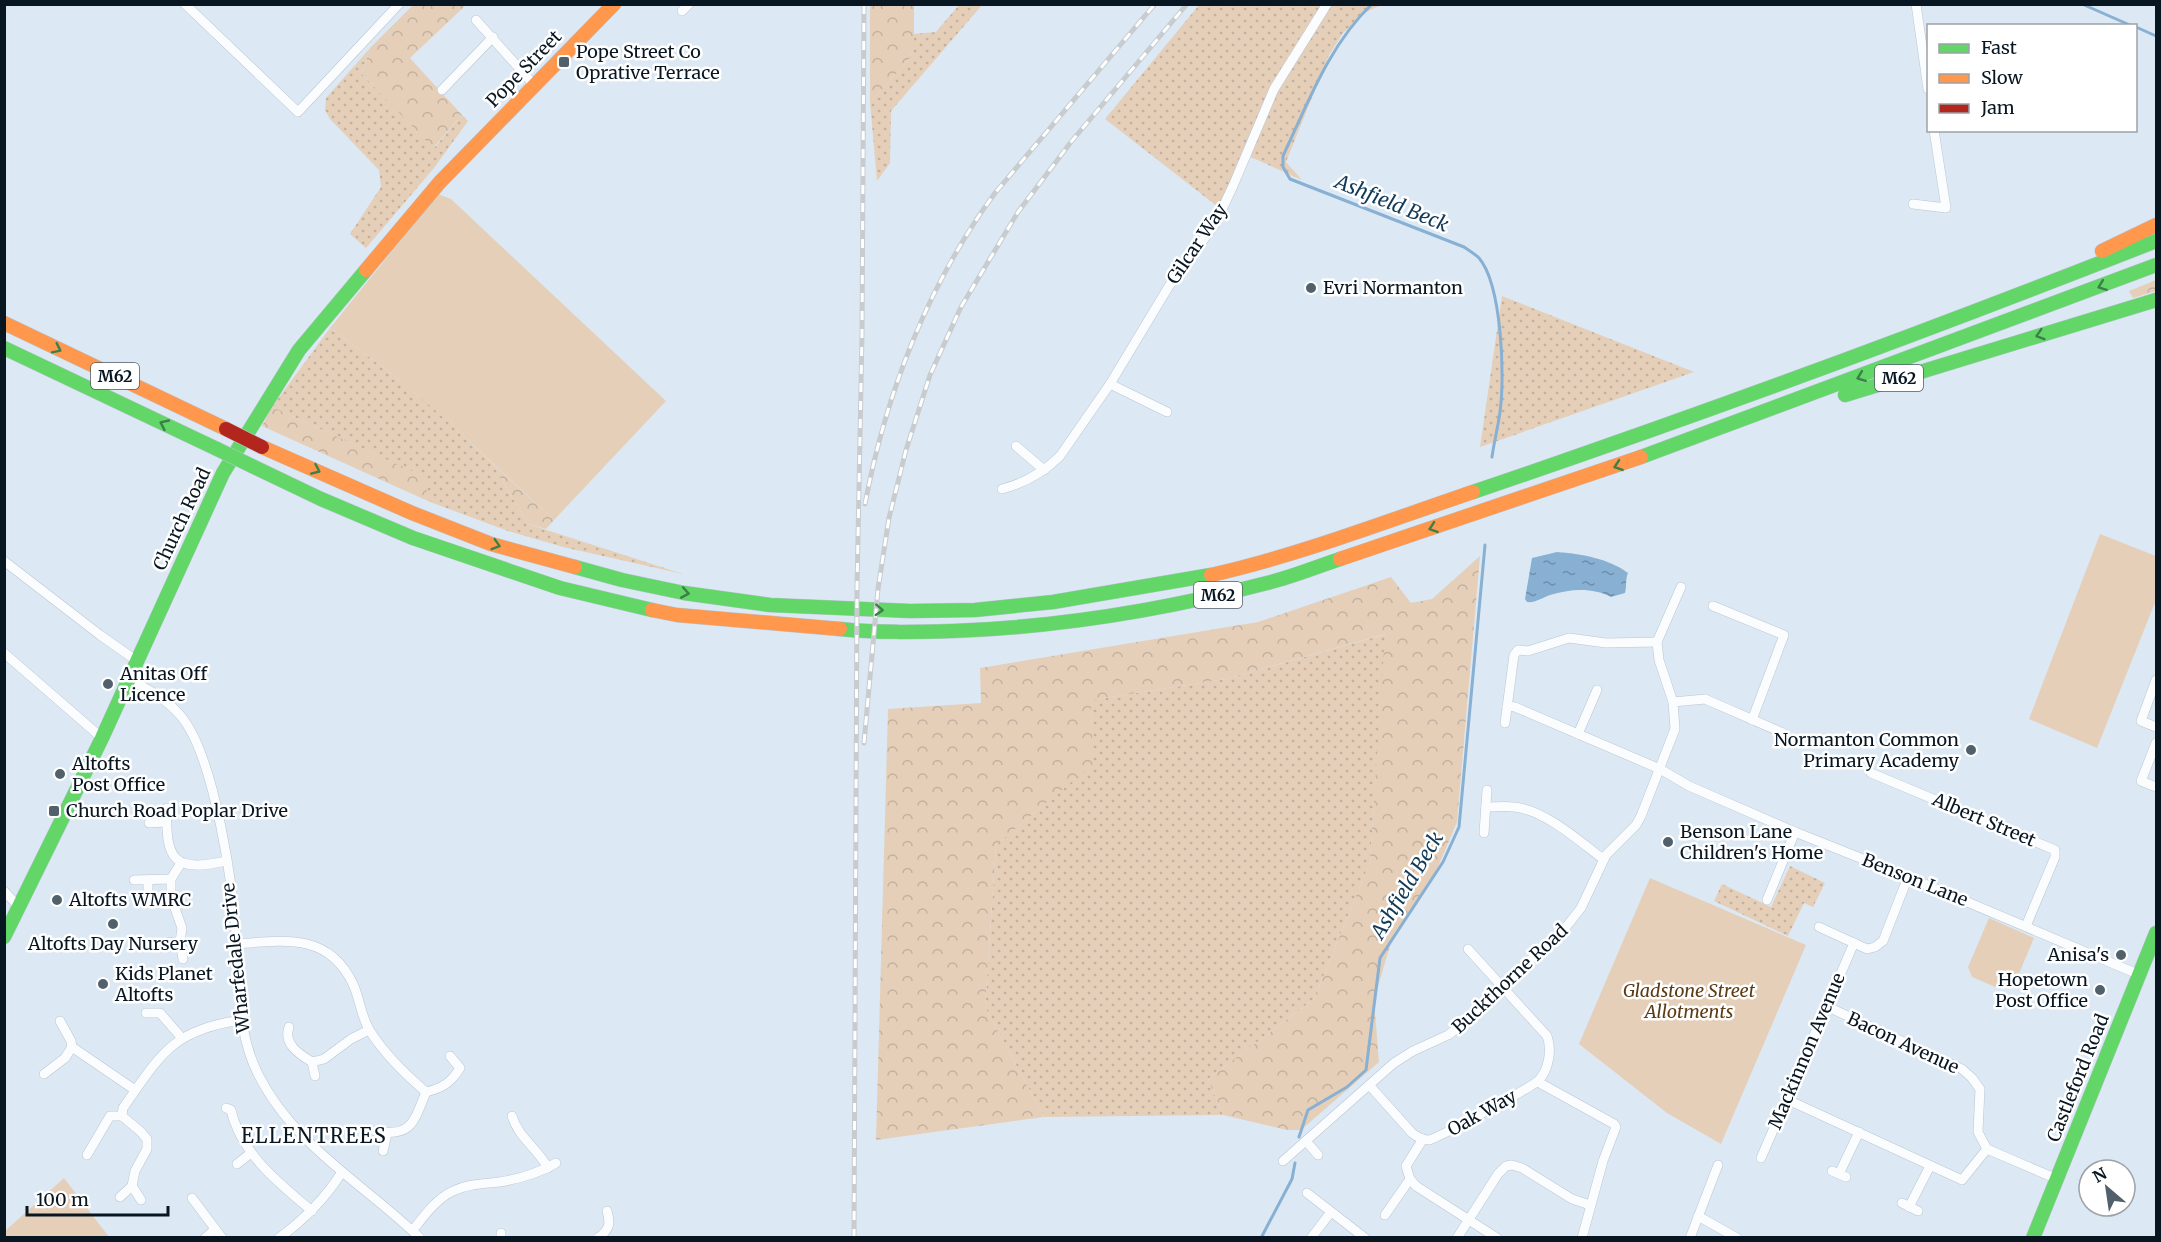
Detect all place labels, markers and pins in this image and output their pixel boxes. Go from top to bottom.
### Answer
place label: Pope Street Co Oprative Terrace [576,40,720,84]
marker: Pope Street Co Oprative Terrace [557,55,571,69]
place label: Evri Normanton [1323,276,1463,299]
marker: Evri Normanton [1304,281,1318,295]
place label: Anitas Off Licence [119,662,208,706]
marker: Anitas Off Licence [101,677,115,691]
place label: Normanton Common Primary Academy [1774,728,1960,772]
marker: Normanton Common Primary Academy [1964,743,1978,757]
place label: Altofts Post Office [71,752,165,796]
marker: Altofts Post Office [53,767,67,781]
place label: Church Road Poplar Drive [66,799,288,822]
marker: Church Road Poplar Drive [47,804,61,818]
place label: Benson Lane Children's Home [1680,820,1823,864]
marker: Benson Lane Children's Home [1661,835,1675,849]
place label: Altofts WMRC [68,888,192,911]
marker: Altofts WMRC [50,893,64,907]
marker: Altofts Day Nursery [106,917,120,931]
place label: Altofts Day Nursery [27,932,198,955]
place label: Anisa's [2046,943,2109,966]
marker: Anisa's [2114,948,2128,962]
place label: Kids Planet Altofts [114,962,213,1006]
place label: Hopetown Post Office [1995,968,2088,1012]
marker: Kids Planet Altofts [96,977,110,991]
marker: Hopetown Post Office [2093,983,2107,997]

